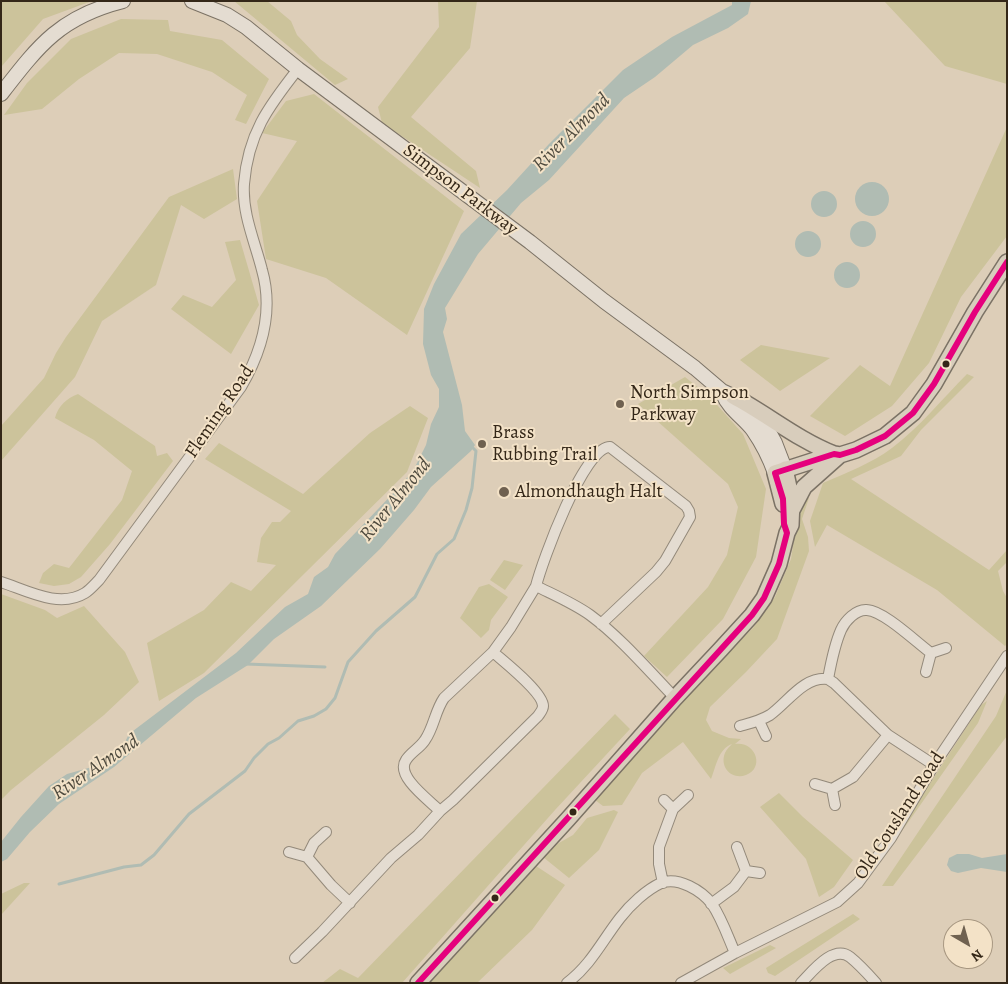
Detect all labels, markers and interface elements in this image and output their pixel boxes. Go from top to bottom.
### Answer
water label: River Almond [528,89,616,177]
street label: Simpson Parkway [398,139,522,241]
unlabelled marker [941,359,951,369]
street label: Fleming Road [181,361,259,463]
place label: North Simpson Parkway [630,382,749,426]
marker: North Simpson Parkway [614,398,626,410]
place label: Brass Rubbing Trail [492,422,597,466]
marker: Brass Rubbing Trail [476,438,488,450]
water label: River Almond [355,454,437,546]
place label: Almondhaugh Halt [515,481,663,503]
marker: Almondhaugh Halt [497,485,511,499]
water label: River Almond [48,730,144,806]
street label: Old Cousland Road [850,748,950,884]
unlabelled marker [568,807,578,817]
unlabelled marker [490,893,500,903]
north arrow [943,919,993,969]
text: N [967,945,987,966]

